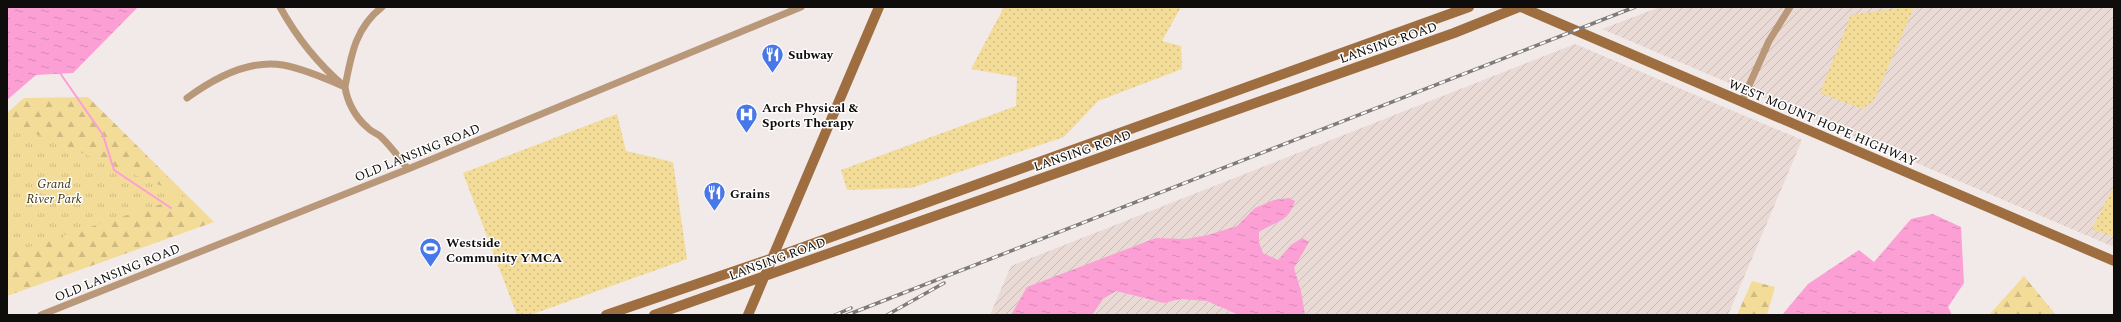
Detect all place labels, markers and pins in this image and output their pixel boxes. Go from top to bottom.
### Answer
restaurant icon: Subway [760,41,786,74]
place label: Subway [788,45,834,65]
place label: Arch Physical & Sports Therapy [762,98,859,133]
hospital icon: Arch Physical & Sports Therapy [734,101,760,134]
restaurant icon: Grains [702,180,728,213]
place label: Grains [730,184,770,204]
place label: Westside Community YMCA [446,233,562,268]
sports icon: Westside Community YMCA [417,236,443,269]

